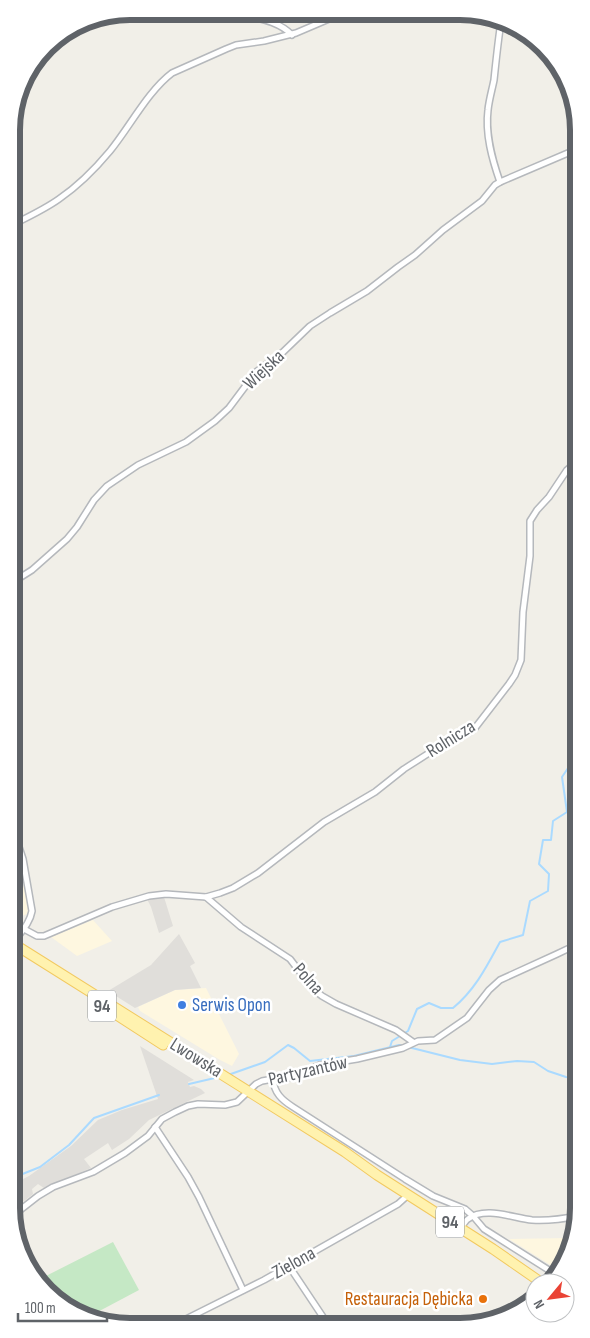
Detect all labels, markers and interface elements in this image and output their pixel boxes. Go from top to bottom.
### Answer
street label: Wiejska [238,345,290,395]
street label: Rolnicza [422,715,480,763]
street label: Polna [288,958,328,1000]
road number: 94 [88,990,116,1021]
place label: Serwis Opon [192,994,271,1017]
marker: Serwis Opon [176,999,188,1011]
street label: Lwowska [166,1033,226,1083]
street label: Partyzantów [266,1051,350,1091]
road number: 94 [436,1206,464,1238]
street label: Zielona [268,1242,320,1284]
north arrow [525,1273,575,1323]
place label: Restauracja Dębicka [345,1288,473,1311]
scale bar [18,1290,106,1322]
marker: Restauracja Dębicka [477,1293,489,1305]
text: N [530,1297,548,1311]
text: 100 m [25,1299,56,1318]

